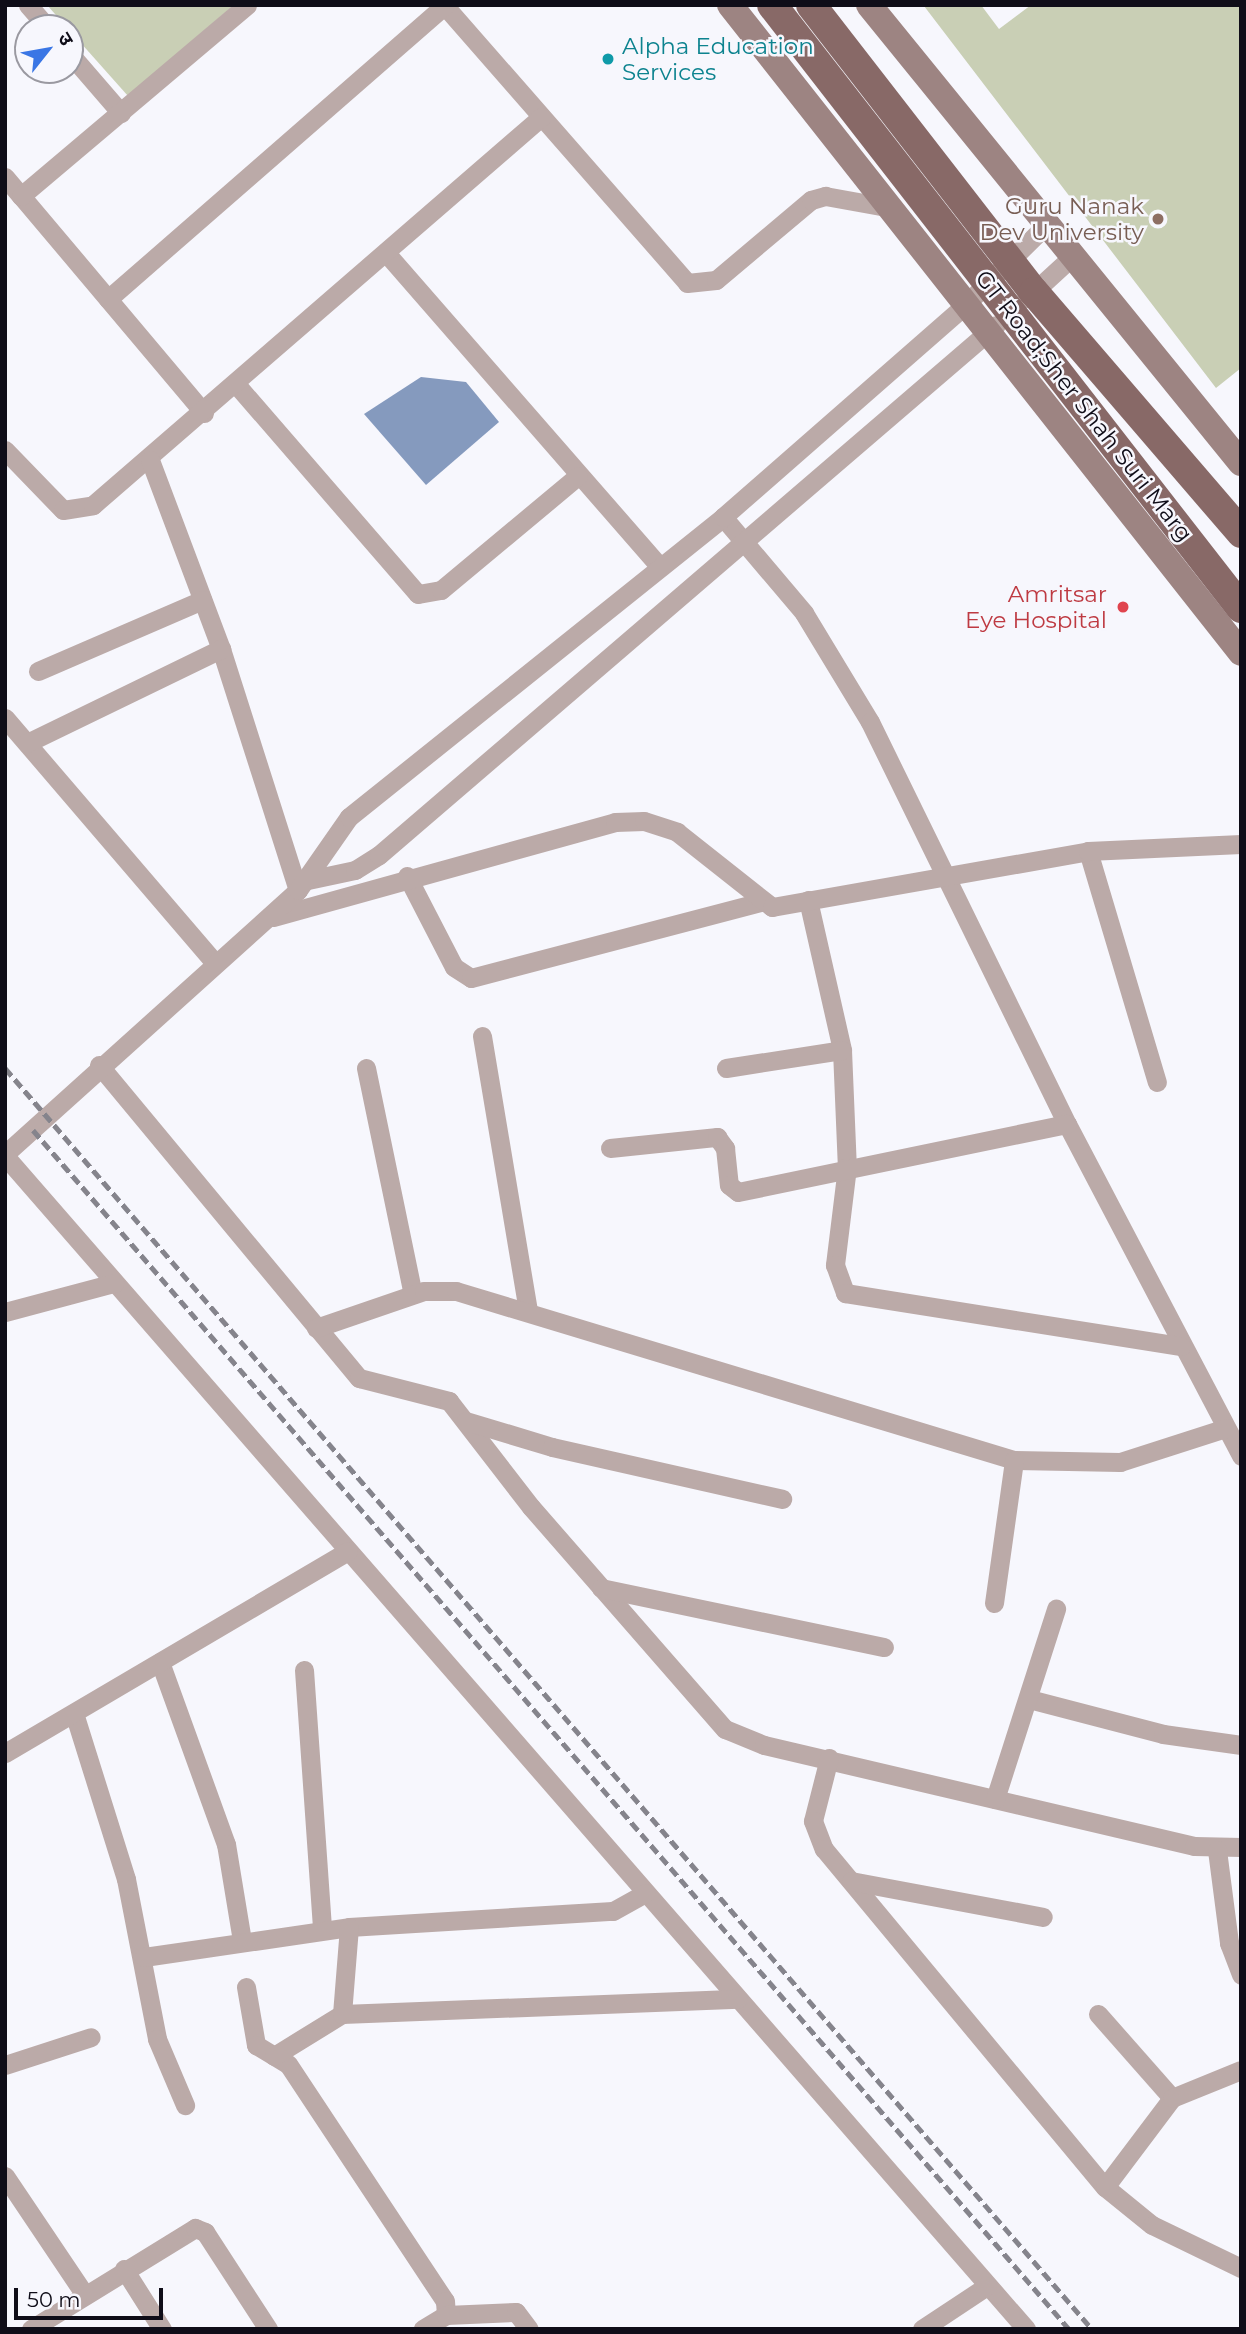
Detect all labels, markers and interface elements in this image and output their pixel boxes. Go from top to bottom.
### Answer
north arrow [14,14,84,84]
text: उ [53,28,78,50]
place label: Alpha Education Services [622,32,814,86]
marker: Alpha Education Services [600,51,616,67]
place label: Guru Nanak Dev University [980,192,1144,246]
marker: Guru Nanak Dev University [1150,211,1166,227]
street label: GT Road;Sher Shah Suri Marg [969,265,1199,547]
place label: Amritsar Eye Hospital [965,580,1107,634]
marker: Amritsar Eye Hospital [1113,597,1133,617]
scale bar [18,2274,166,2318]
text: 50 m [27,2287,81,2312]

